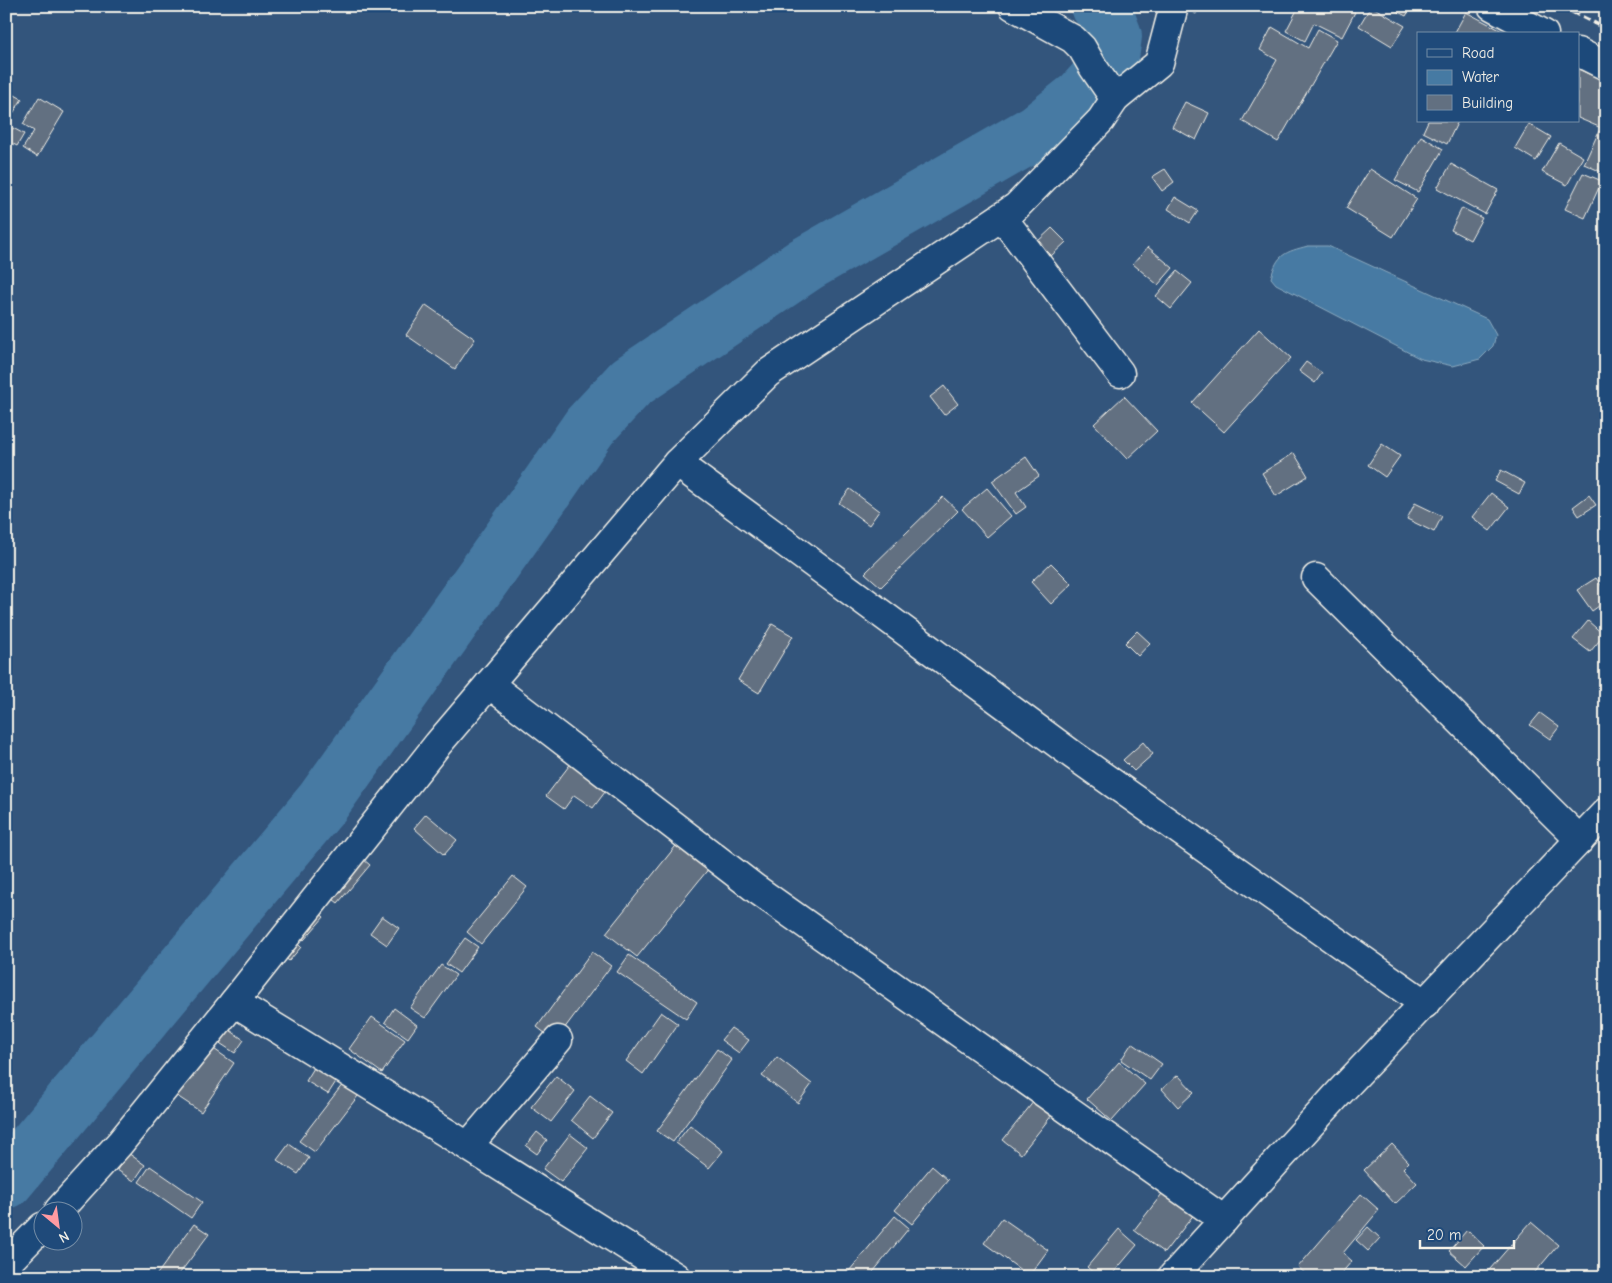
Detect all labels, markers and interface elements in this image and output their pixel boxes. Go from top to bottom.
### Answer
legend [1417,32,1580,122]
text: Road [1462,44,1494,62]
text: Water [1462,68,1499,86]
text: Building [1462,94,1513,112]
north arrow [32,1200,82,1250]
scale bar [1420,1218,1513,1250]
text: 20 m [1427,1226,1461,1244]
text: N [56,1227,72,1247]

